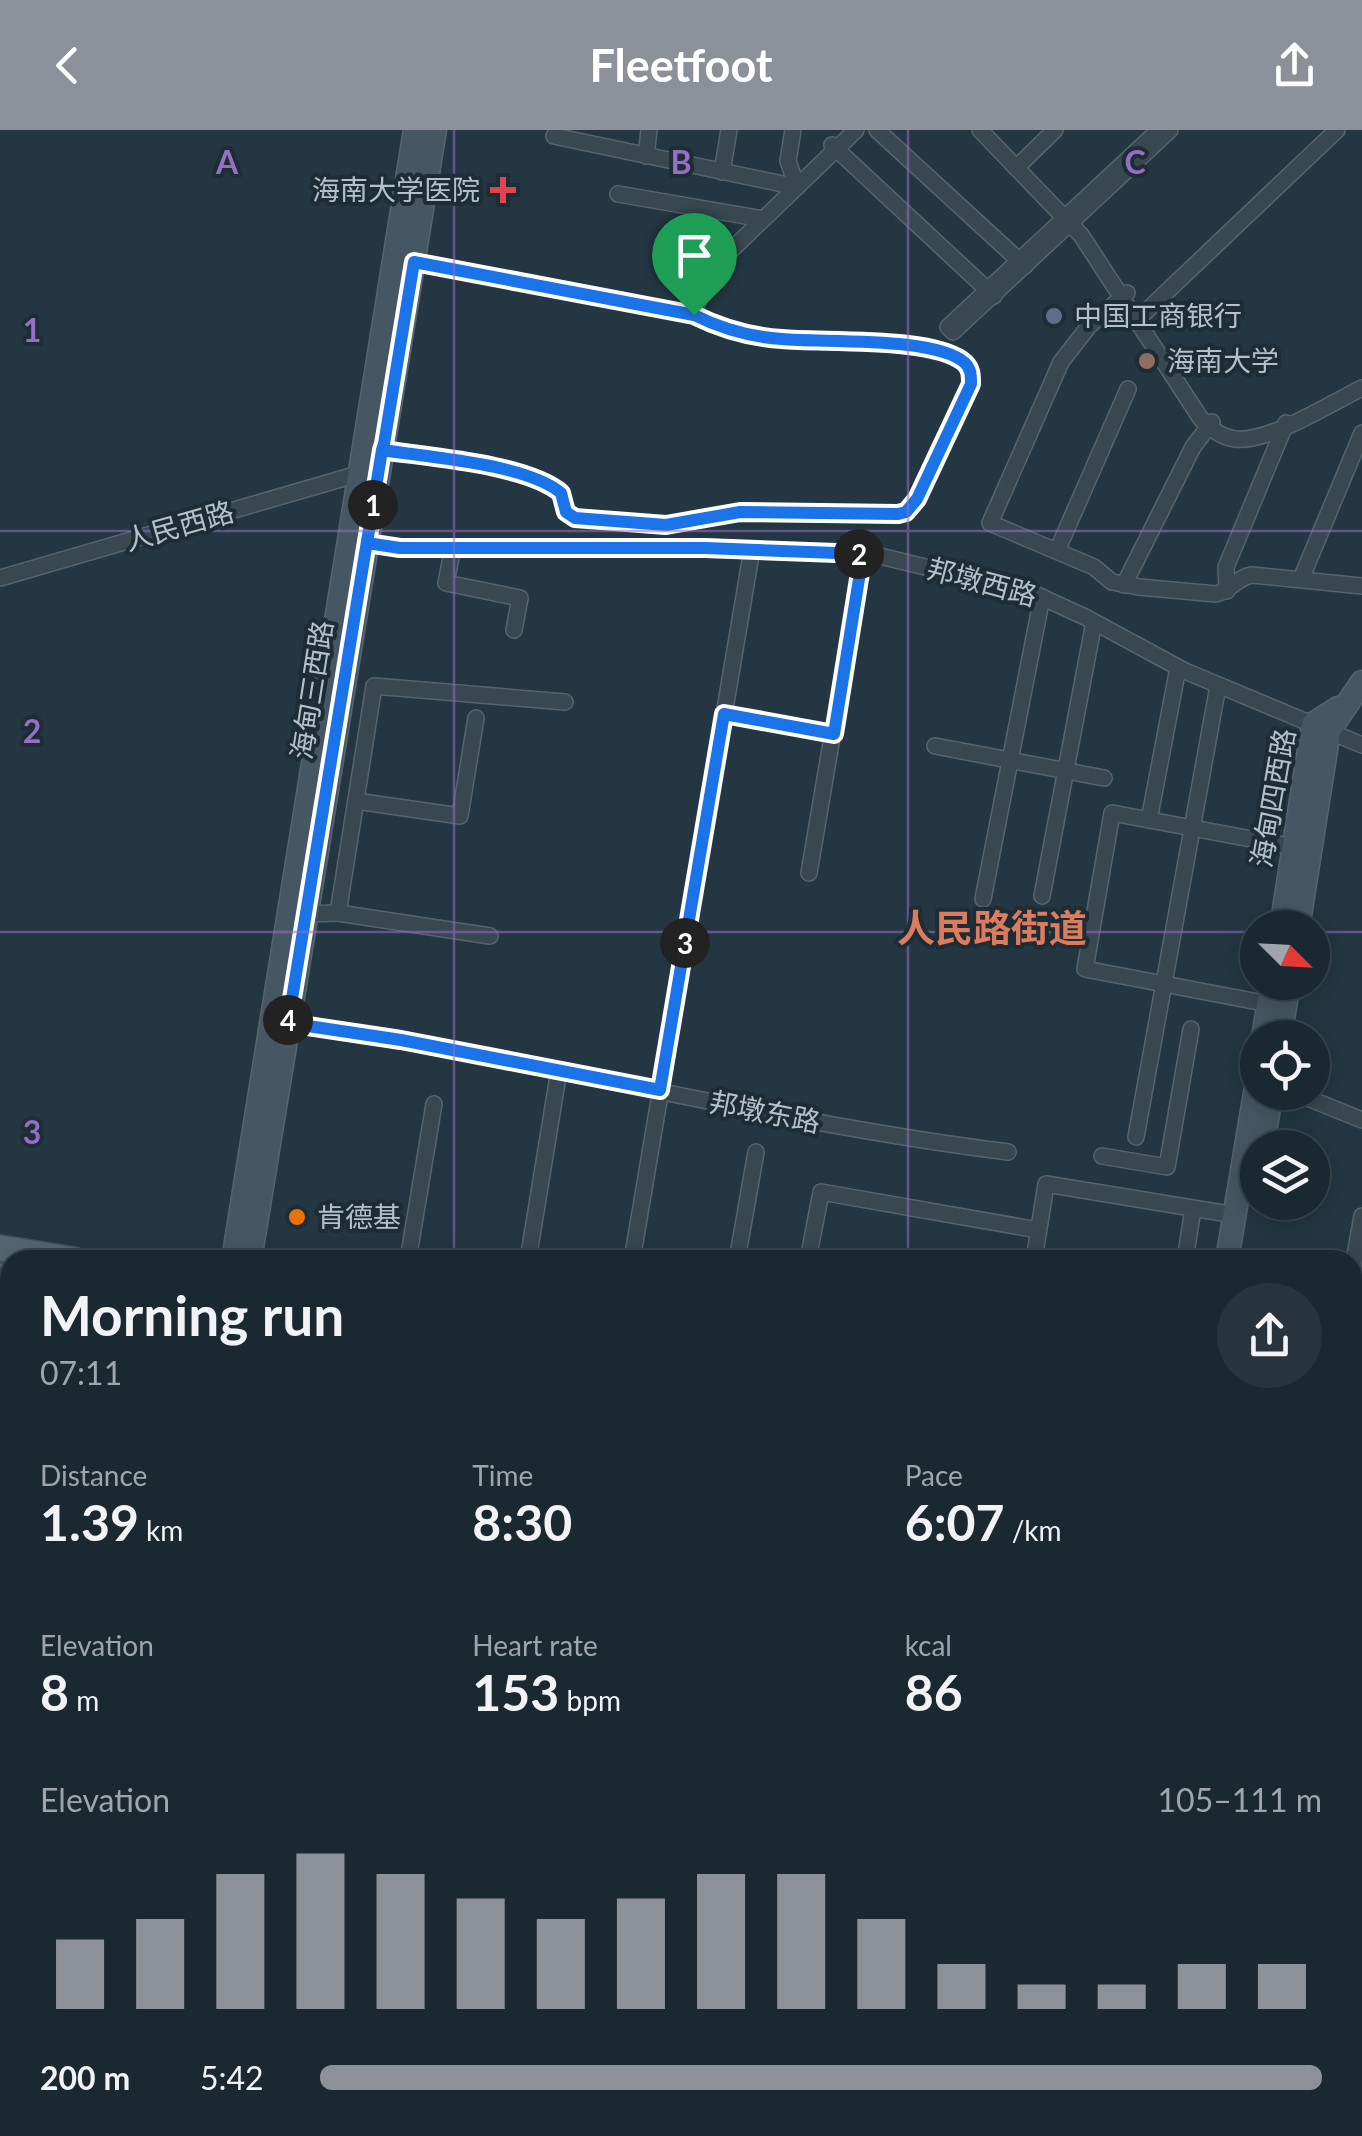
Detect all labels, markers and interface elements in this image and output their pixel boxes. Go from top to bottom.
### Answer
icon: back [40,38,95,93]
text: Fleetfoot [589,38,773,92]
icon: share [1267,38,1322,93]
text: A [215,142,239,181]
text: B [670,142,692,181]
text: C [1124,142,1146,181]
place label: 海南大学医院 [312,172,480,206]
marker: 海南大学医院 [490,177,516,203]
pin [652,213,737,316]
icon: arrive [667,228,722,283]
place label: 中国工商银行 [1074,298,1242,332]
marker: 中国工商银行 [1043,305,1065,327]
text: 1 [23,310,41,349]
place label: 海南大学 [1167,343,1279,377]
marker: 海南大学 [1136,350,1158,372]
pin: 1 [348,480,398,530]
text: 1 [365,488,381,522]
street label: 人民西路 [120,493,237,557]
pin: 2 [834,529,884,579]
text: 2 [851,537,867,571]
street label: 邦墩西路 [924,550,1041,612]
street label: 海甸三西路 [283,618,339,762]
text: 2 [23,711,41,750]
street label: 海甸四西路 [1243,726,1301,870]
district label: 人民路街道 [897,904,1087,950]
north arrow [1240,910,1330,1000]
map controls [1240,910,1330,1220]
pin: 3 [660,918,710,968]
text: 3 [677,926,693,960]
pin: 4 [263,995,313,1045]
text: 4 [280,1003,296,1037]
button: locate [1240,1020,1330,1110]
street label: 邦墩东路 [707,1084,823,1138]
text: 3 [23,1112,41,1151]
button: layers [1240,1130,1330,1220]
place label: 肯德基 [317,1199,401,1233]
marker: 肯德基 [286,1206,308,1228]
text: Morning run [40,1282,344,1348]
button: share [1217,1283,1322,1388]
text: 07:11 [40,1353,122,1392]
text: Distance [40,1458,147,1492]
text: Time [472,1458,533,1492]
text: Pace [905,1458,963,1492]
text: 1.39 [40,1492,139,1552]
text: 8:30 [472,1492,572,1552]
text: 6:07 [905,1492,1005,1552]
text: km [139,1513,183,1547]
text: /km [1005,1513,1062,1547]
text: Elevation [40,1628,154,1662]
text: Heart rate [472,1628,598,1662]
text: kcal [905,1628,952,1662]
text: 8 [40,1662,69,1722]
text: 153 [472,1662,559,1722]
text: 86 [905,1662,963,1722]
text: m [69,1683,99,1717]
text: bpm [559,1683,621,1717]
text: Elevation [40,1780,170,1819]
text: 105–111 m [1158,1780,1322,1819]
text: 200 m [40,2058,130,2097]
text: 5:42 [200,2058,264,2097]

